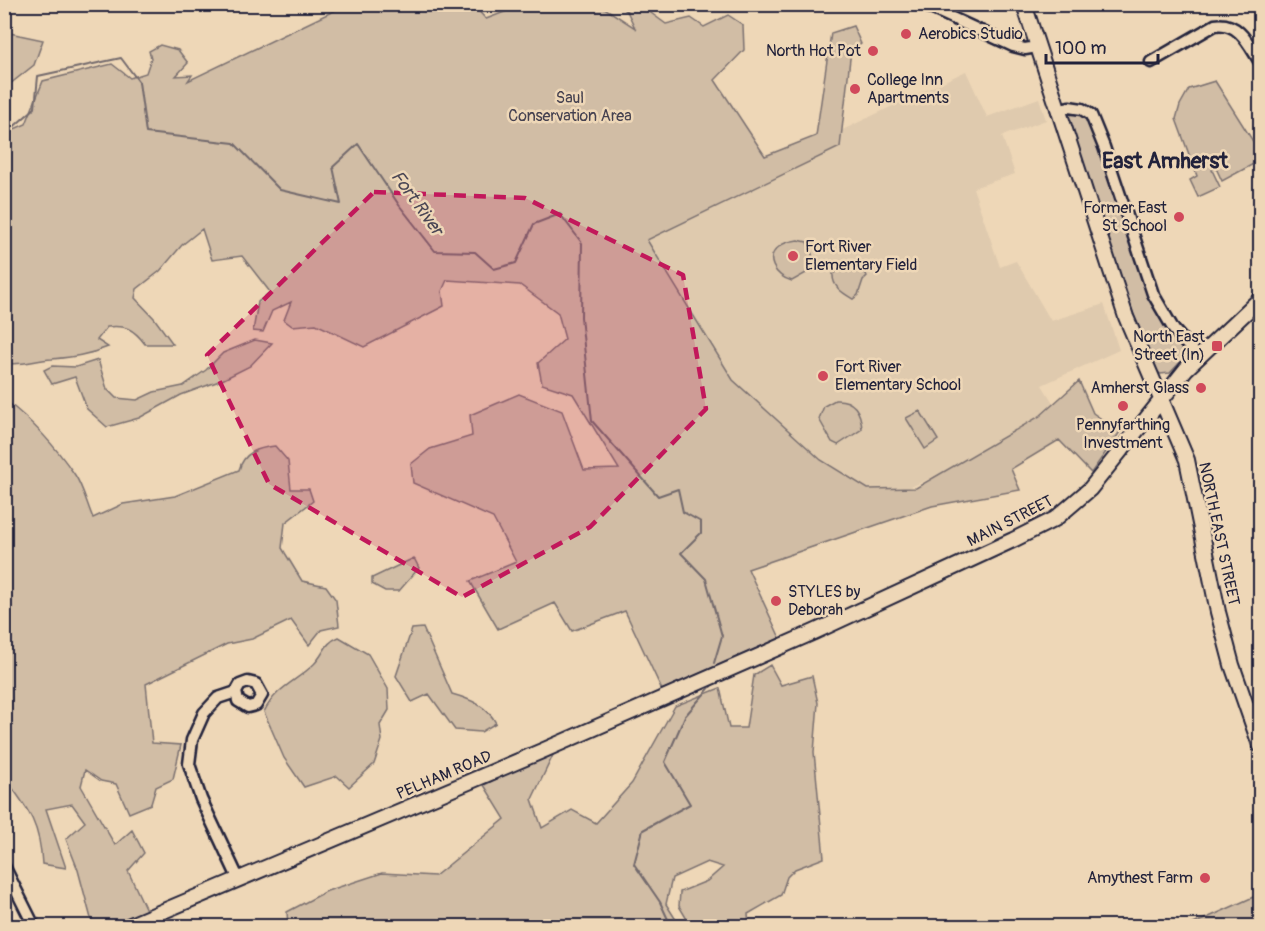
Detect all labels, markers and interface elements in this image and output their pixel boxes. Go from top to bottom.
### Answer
place label: Aerobics Studio [918,24,1023,44]
marker: Aerobics Studio [899,27,913,41]
scale bar [1046,27,1158,65]
text: 100 m [1055,37,1107,60]
place label: North Hot Pot [766,41,862,61]
marker: North Hot Pot [866,44,880,58]
place label: College Inn Apartments [867,70,949,108]
marker: College Inn Apartments [848,82,862,96]
park label: Saul Conservation Area [508,88,632,126]
district label: East Amherst [1102,147,1229,175]
water label: Fort River [386,166,450,242]
place label: Former East St School [1083,198,1168,236]
marker: Former East St School [1172,210,1186,224]
place label: Fort River Elementary Field [805,237,917,275]
marker: Fort River Elementary Field [786,249,800,263]
place label: North East Street (In) [1133,327,1206,365]
marker: North East Street (In) [1210,339,1224,353]
place label: Fort River Elementary School [835,357,961,395]
marker: Fort River Elementary School [816,369,830,383]
place label: Amherst Glass [1091,378,1189,398]
marker: Amherst Glass [1194,381,1208,395]
marker: Pennyfarthing Investment [1116,399,1130,413]
place label: Pennyfarthing Investment [1076,415,1170,453]
street label: NORTH EAST STREET [1194,460,1244,608]
street label: MAIN STREET [964,491,1056,551]
place label: STYLES by Deborah [788,582,861,620]
marker: STYLES by Deborah [769,594,783,608]
street label: PELHAM ROAD [393,746,495,804]
place label: Amythest Farm [1087,868,1193,888]
marker: Amythest Farm [1198,871,1212,885]

